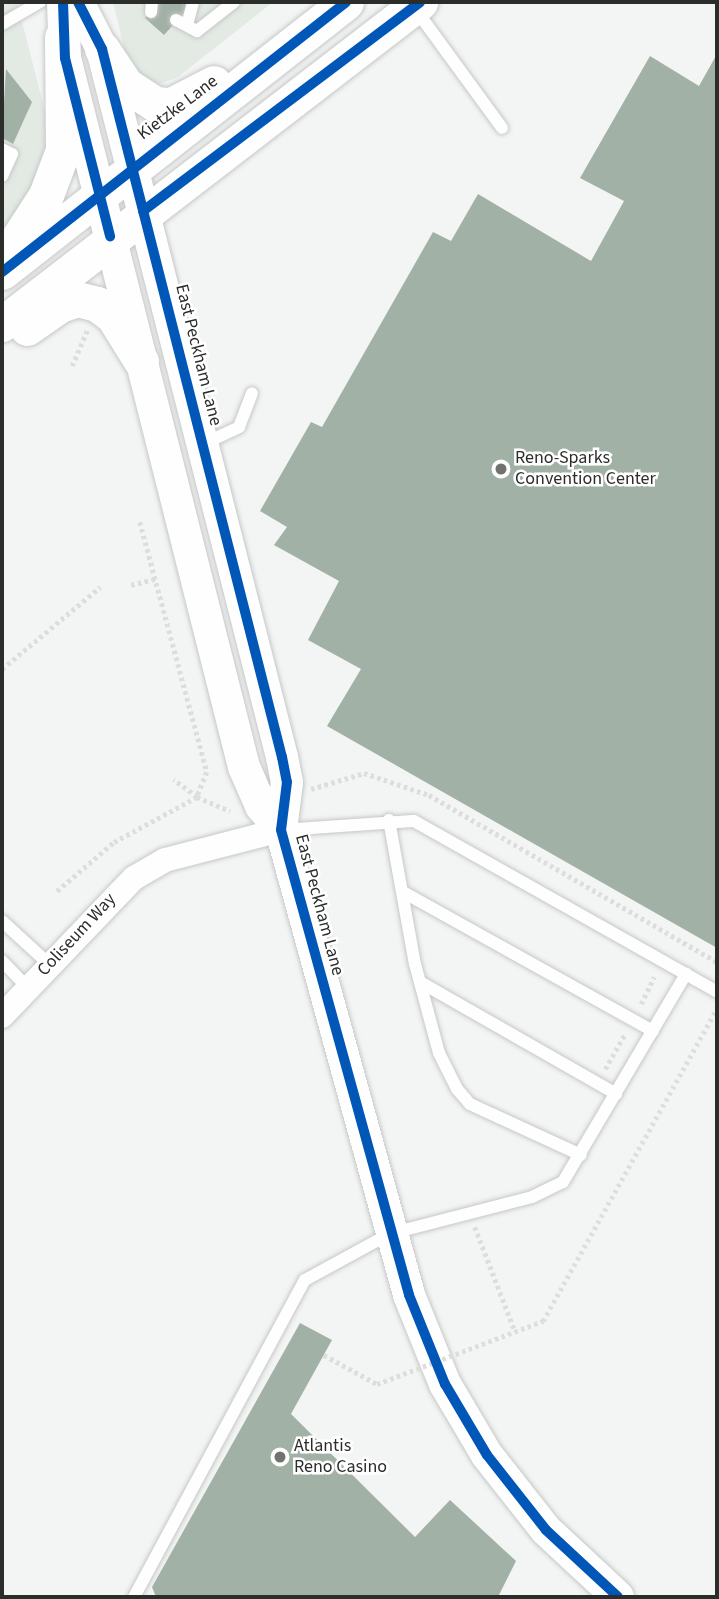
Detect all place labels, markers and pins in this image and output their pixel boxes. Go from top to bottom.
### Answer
place label: Reno-Sparks Convention Center [515,448,656,490]
marker: Reno-Sparks Convention Center [493,461,509,477]
place label: Atlantis Reno Casino [294,1436,387,1478]
marker: Atlantis Reno Casino [272,1449,288,1465]

